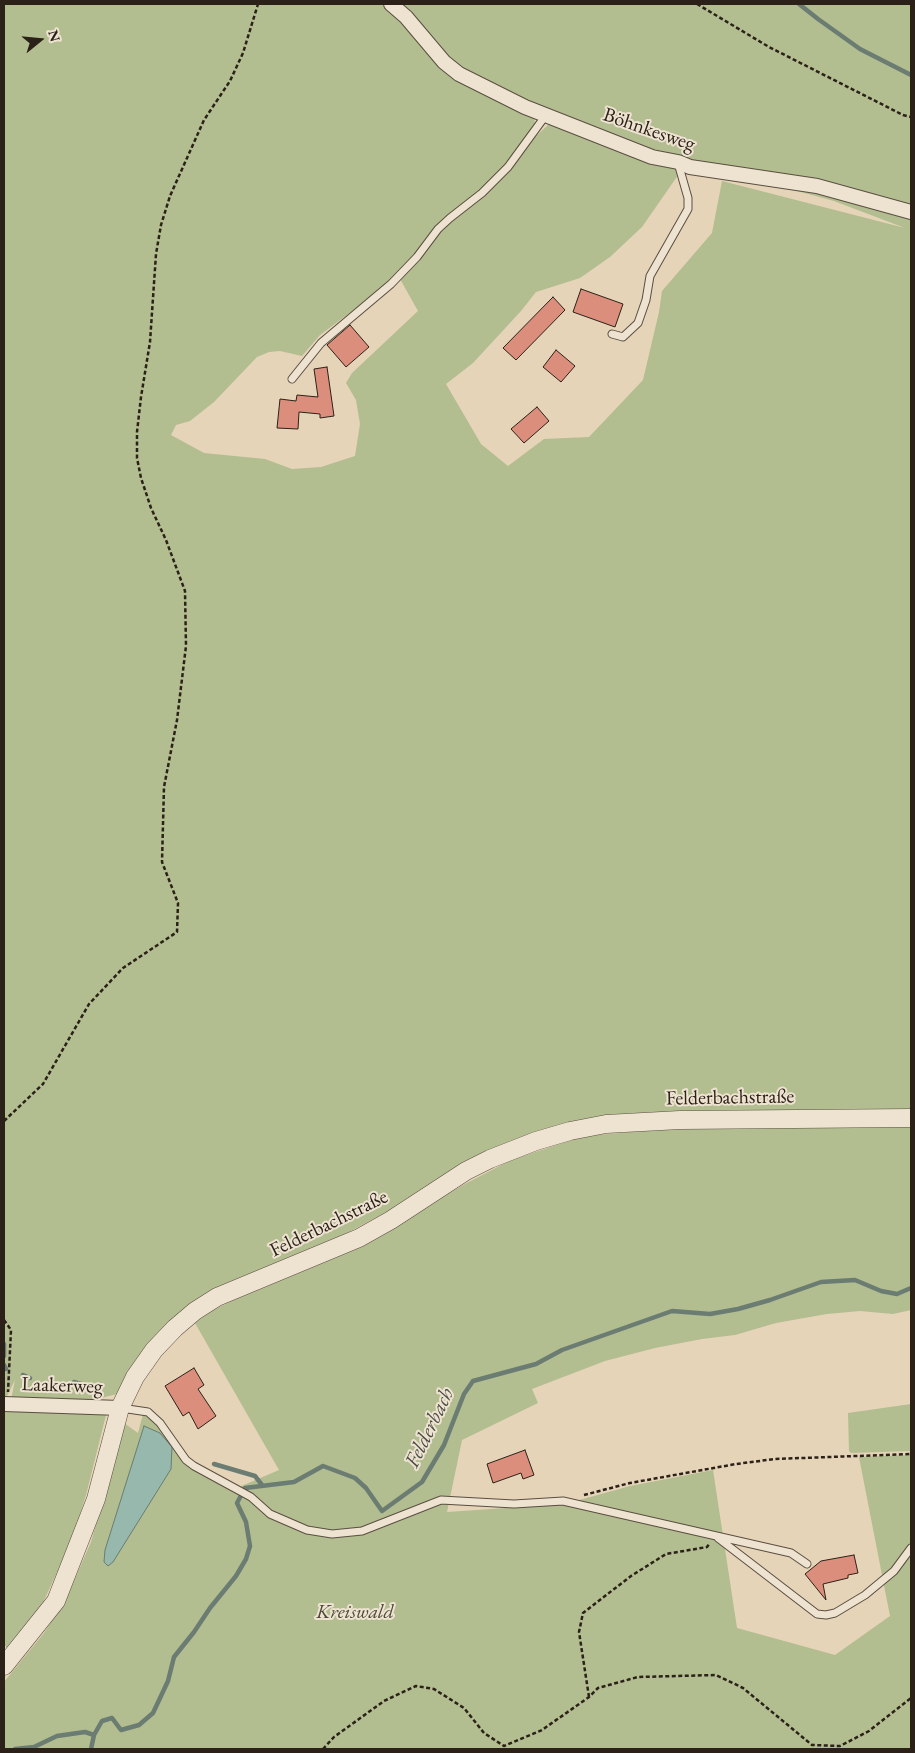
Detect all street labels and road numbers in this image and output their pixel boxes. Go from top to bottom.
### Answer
street label: Böhnkesweg [600,103,698,157]
street label: Felderbachstraße [666,1085,794,1111]
street label: Felderbachstraße [266,1185,392,1263]
street label: Laakerweg [21,1373,103,1399]

